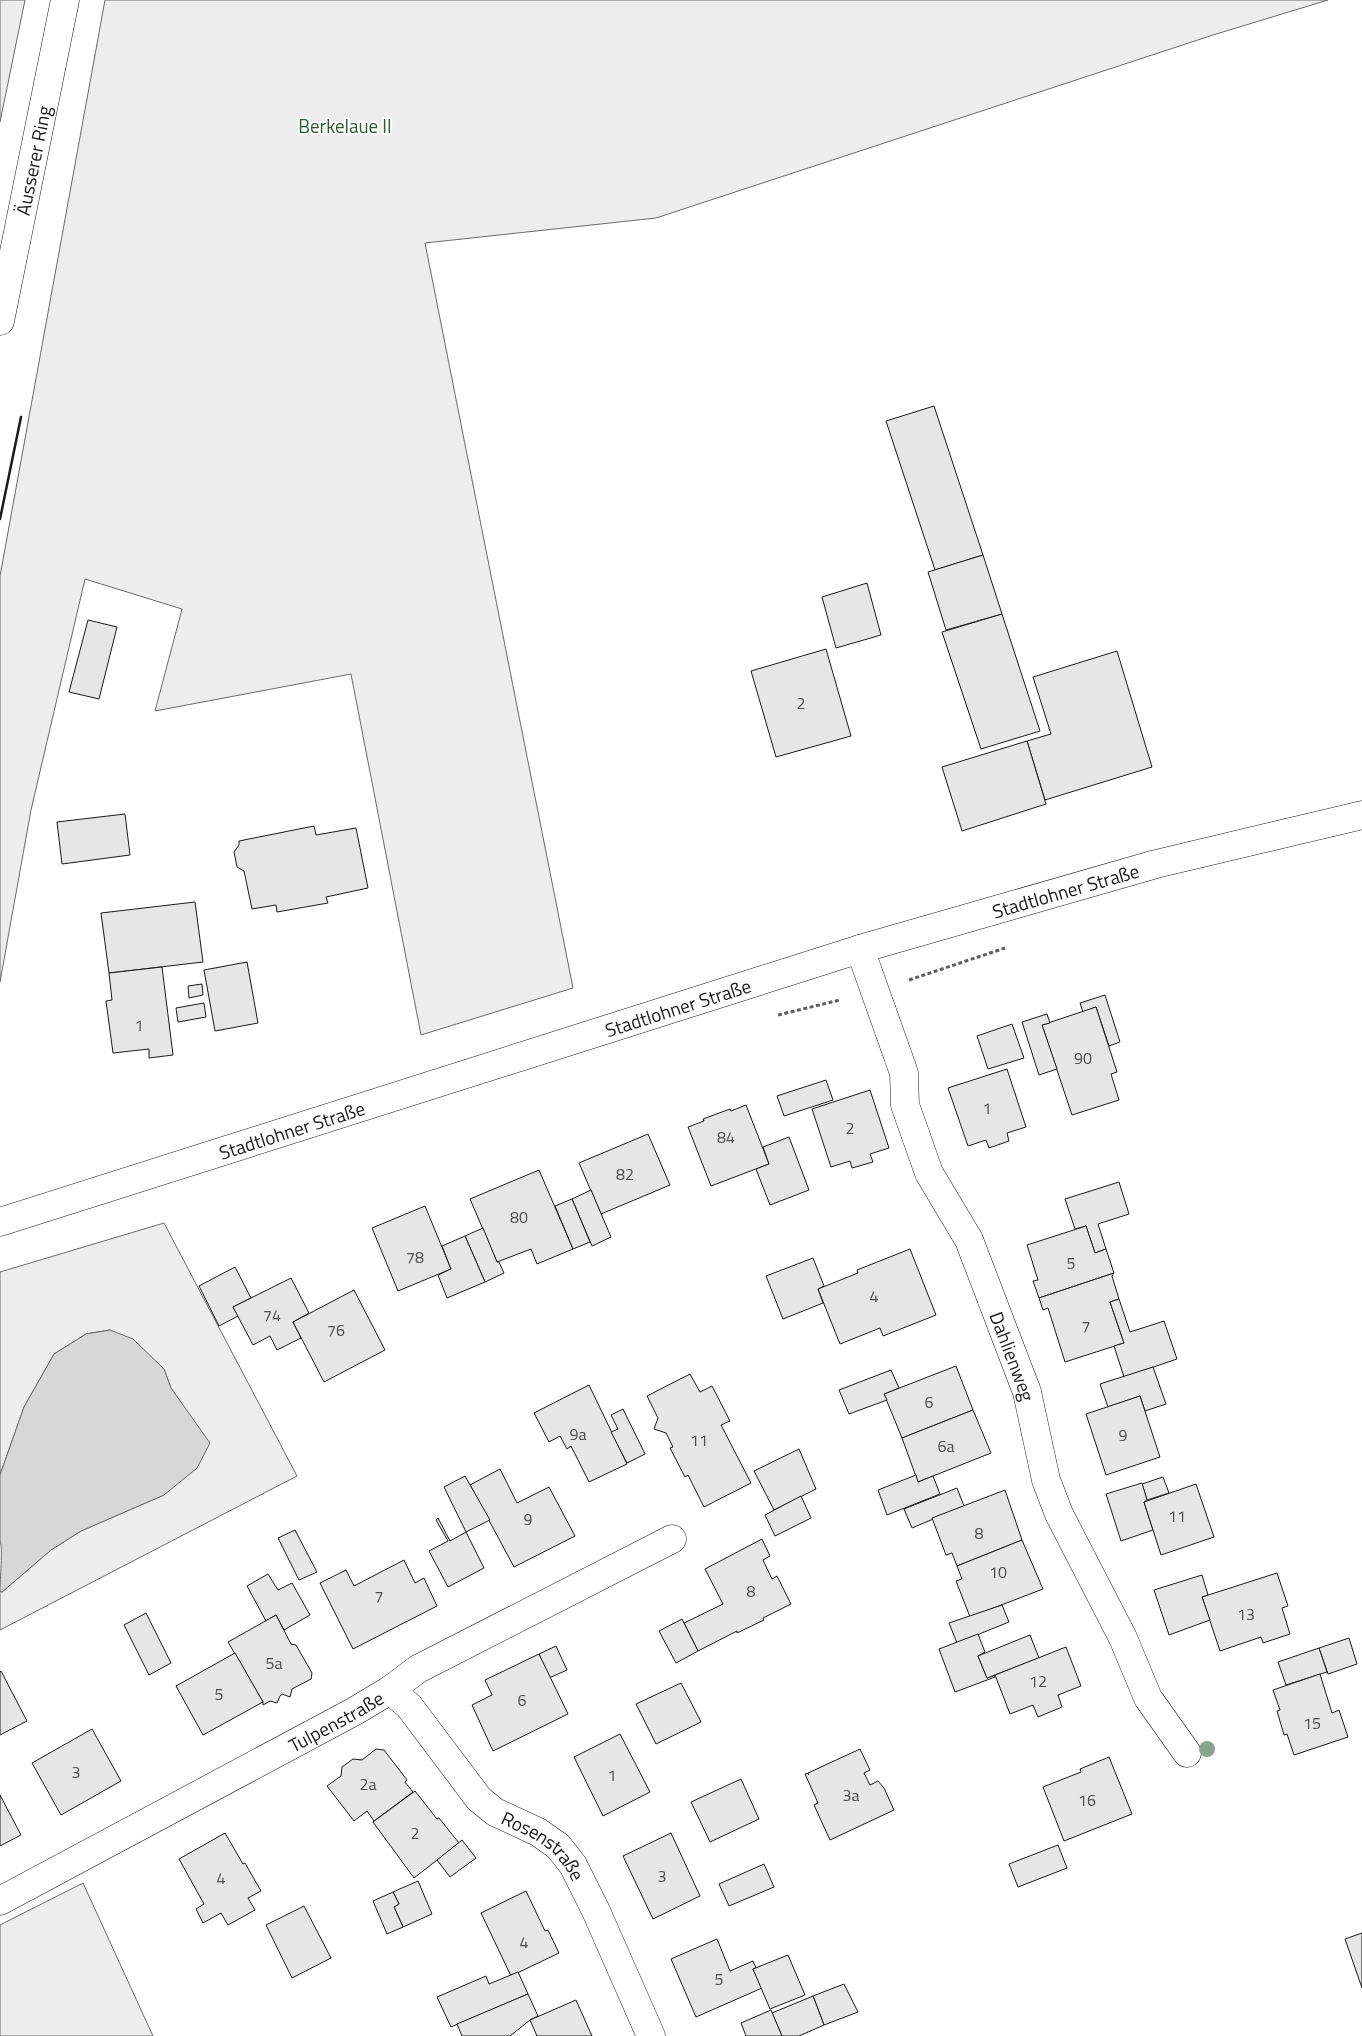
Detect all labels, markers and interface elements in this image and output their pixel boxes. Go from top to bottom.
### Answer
street label: Äusserer Ring [7,103,58,218]
park label: Berkelaue II [298,111,392,140]
house number: 2 [797,691,805,715]
street label: Stadtlohner Straße [988,855,1142,925]
street label: Stadtlohner Straße [601,970,754,1044]
house number: 1 [135,1013,143,1037]
house number: 90 [1074,1046,1092,1070]
street label: Stadtlohner Straße [215,1093,368,1166]
house number: 1 [983,1096,991,1120]
house number: 2 [846,1116,854,1140]
house number: 84 [717,1125,735,1149]
house number: 82 [616,1162,634,1186]
house number: 80 [510,1205,528,1229]
house number: 78 [406,1245,424,1269]
house number: 5 [1067,1251,1076,1275]
house number: 4 [870,1284,879,1308]
house number: 74 [263,1303,281,1327]
street label: Dahlienweg [983,1307,1043,1404]
house number: 7 [1082,1314,1090,1338]
house number: 76 [327,1318,345,1342]
house number: 6 [925,1390,934,1414]
house number: 9a [570,1422,586,1446]
house number: 9 [1119,1423,1128,1447]
house number: 11 [690,1428,708,1452]
house number: 6a [938,1434,954,1458]
house number: 11 [1168,1504,1186,1528]
house number: 9 [524,1507,533,1531]
house number: 8 [975,1521,984,1545]
house number: 10 [989,1560,1007,1584]
house number: 8 [747,1579,756,1603]
house number: 7 [375,1584,383,1608]
house number: 13 [1237,1602,1255,1626]
house number: 5a [266,1651,282,1675]
house number: 12 [1029,1669,1047,1693]
house number: 5 [215,1682,224,1706]
street label: Tulpenstraße [283,1683,389,1759]
house number: 6 [518,1688,527,1712]
house number: 15 [1303,1711,1321,1735]
house number: 3 [72,1760,80,1784]
house number: 1 [608,1763,616,1787]
house number: 2a [360,1772,376,1796]
house number: 3a [843,1783,859,1807]
house number: 16 [1078,1788,1096,1812]
street label: Rosenstraße [497,1803,593,1885]
house number: 2 [411,1821,419,1845]
house number: 3 [658,1864,666,1888]
house number: 4 [217,1866,226,1890]
house number: 4 [520,1930,529,1954]
house number: 5 [715,1967,724,1991]

